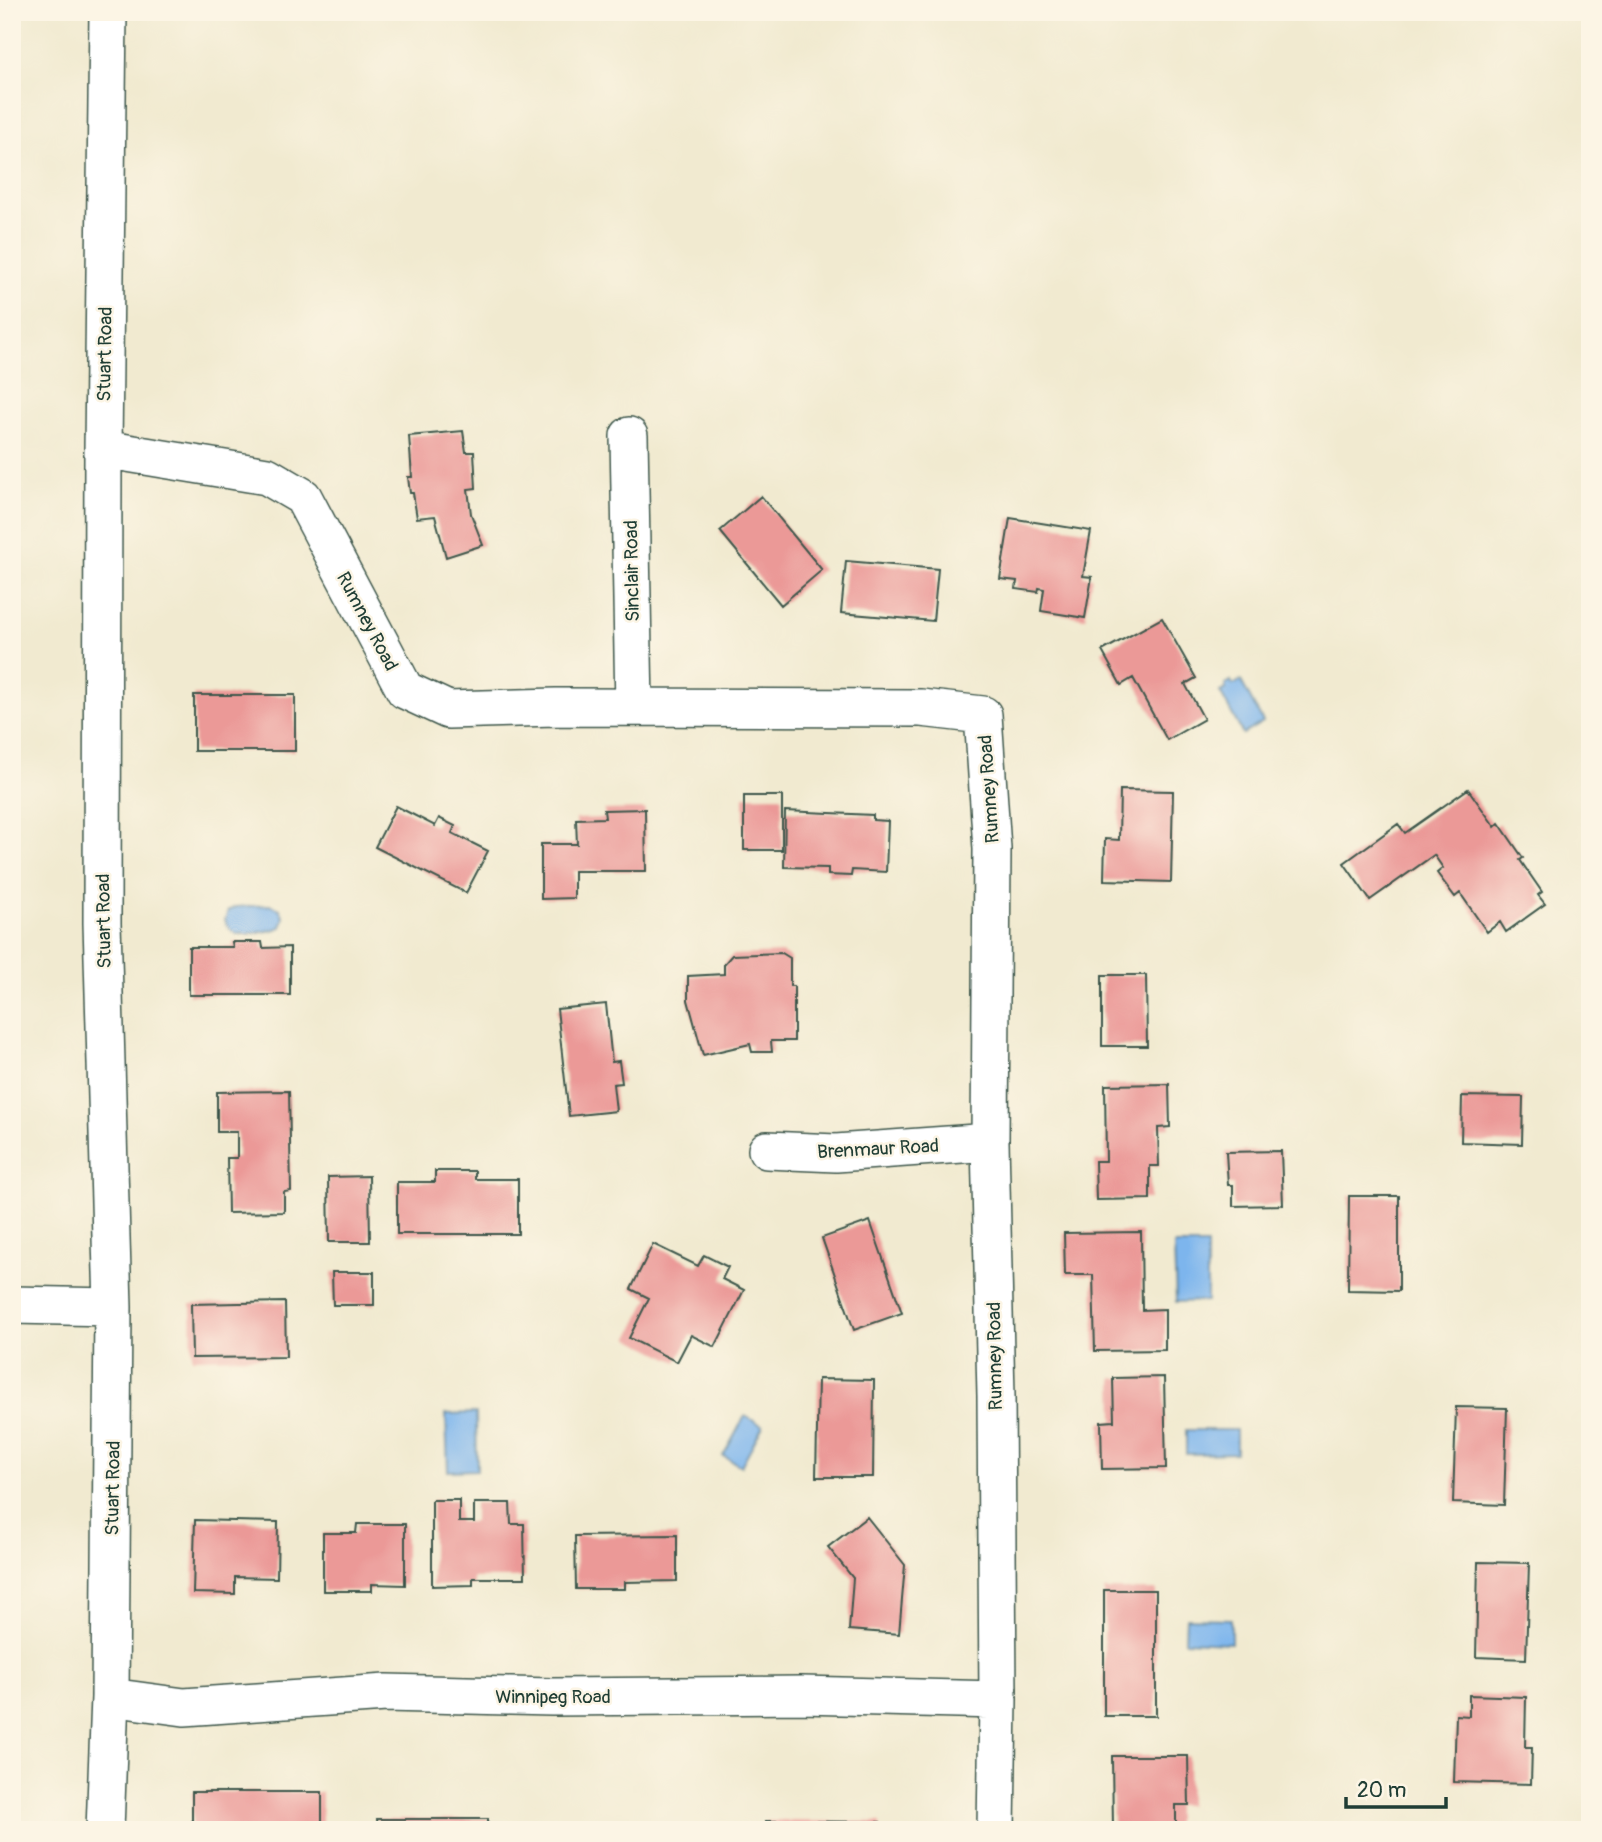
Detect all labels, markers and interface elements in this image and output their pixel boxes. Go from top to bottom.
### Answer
street label: Stuart Road [92,306,118,402]
street label: Sinclair Road [619,520,645,622]
street label: Rumney Road [331,568,403,675]
street label: Rumney Road [973,734,1005,844]
street label: Stuart Road [91,873,117,969]
street label: Brenmaur Road [816,1134,940,1164]
street label: Rumney Road [982,1301,1008,1410]
street label: Stuart Road [100,1440,126,1536]
street label: Winnipeg Road [495,1685,611,1709]
scale bar [1346,1765,1446,1809]
text: 20 m [1357,1777,1406,1804]

